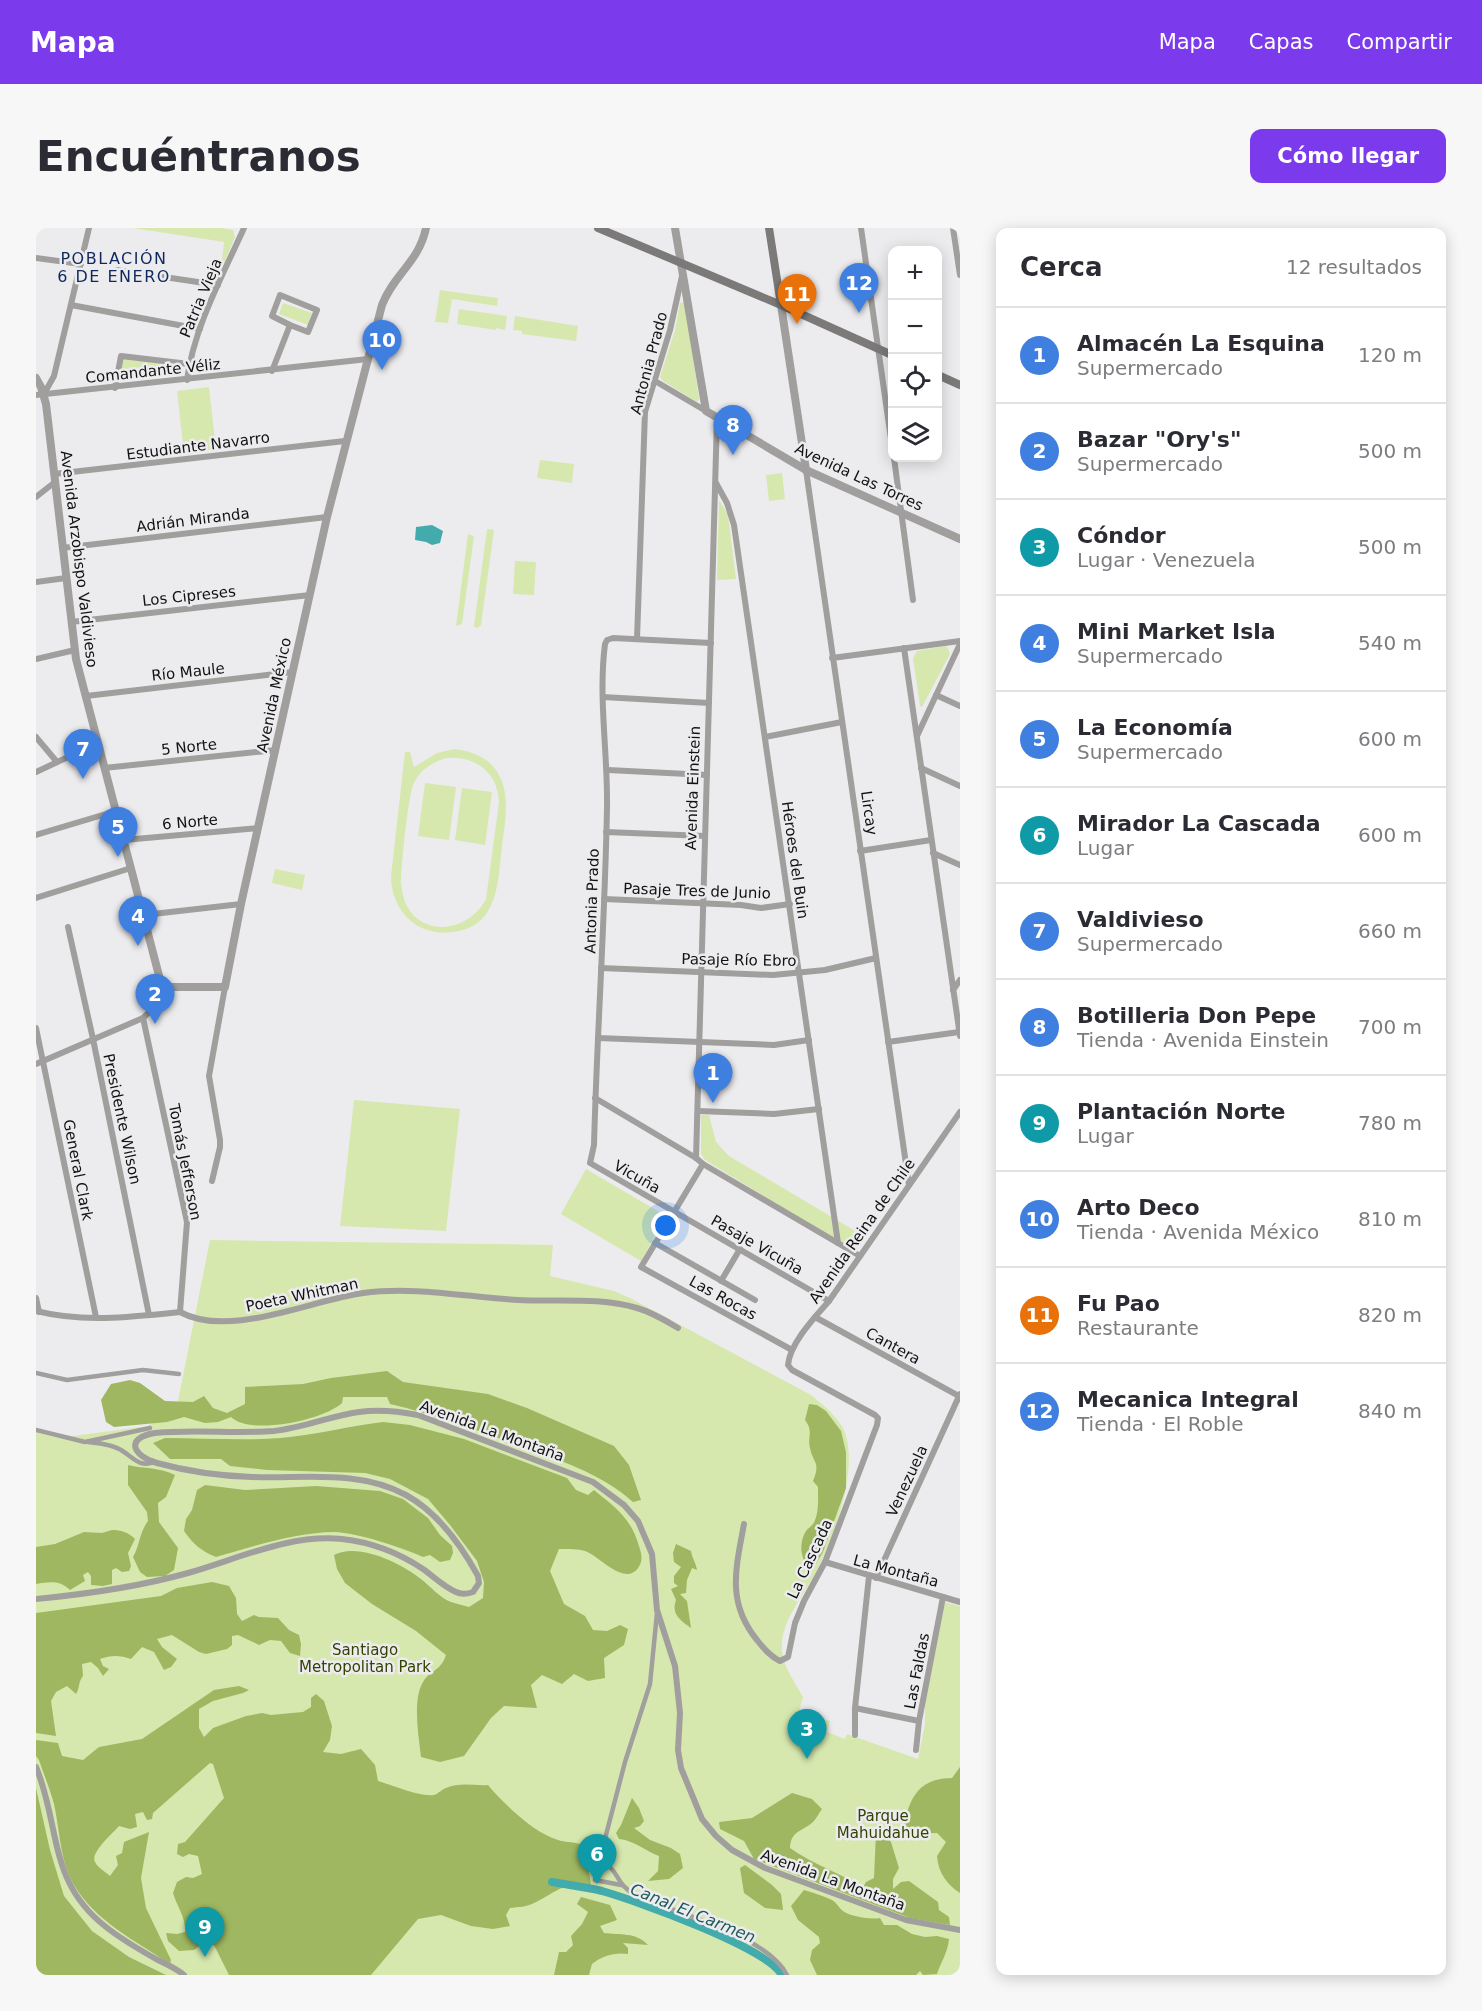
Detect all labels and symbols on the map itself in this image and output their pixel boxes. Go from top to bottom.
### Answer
district label: POBLACIÓN 6 DE ENERO [57,249,171,286]
street label: Patria Vieja [176,256,226,340]
pin: 12 [840,264,878,313]
pin: 11 [778,274,816,324]
street label: Antonia Prado [627,310,671,416]
pin: 10 [362,320,402,370]
street label: Comandante Véliz [85,355,221,387]
pin: 8 [714,406,752,455]
street label: Estudiante Navarro [125,428,271,464]
street label: Avenida Las Torres [792,439,926,515]
street label: Avenida Arzobispo Valdivieso [57,449,101,669]
street label: Adrián Miranda [135,504,251,536]
street label: Los Cipreses [141,582,237,610]
street label: Avenida México [253,636,295,754]
street label: Río Maule [150,659,226,685]
street label: Avenida Einstein [682,726,704,850]
pin: 7 [64,730,102,779]
street label: 5 Norte [160,735,218,759]
street label: Lircay [857,790,881,836]
street label: Héroes del Buin [778,800,812,920]
pin: 5 [98,808,137,857]
street label: 6 Norte [161,811,219,833]
street label: Antonia Prado [581,848,603,954]
street label: Pasaje Tres de Junio [623,879,771,903]
pin: 4 [118,896,158,946]
street label: Pasaje Río Ebro [681,950,797,970]
pin: 2 [136,974,174,1024]
street label: Presidente Wilson [99,1052,145,1186]
pin: 1 [694,1054,732,1103]
street label: Tomás Jefferson [165,1101,205,1222]
street label: General Clark [59,1118,97,1222]
street label: Avenida Reina de Chile [805,1155,919,1307]
street label: Vicuña [611,1157,663,1197]
your location [651,1211,680,1240]
street label: Pasaje Vicuña [708,1211,806,1279]
street label: Las Rocas [686,1272,760,1324]
street label: Poeta Whitman [244,1274,360,1316]
street label: Cantera [863,1324,923,1368]
street label: Avenida La Montaña [417,1396,567,1466]
street label: Venezuela [883,1442,931,1520]
street label: La Cascada [784,1516,836,1602]
street label: La Montaña [851,1551,941,1591]
street label: Las Faldas [901,1631,933,1711]
park label: Santiago Metropolitan Park [299,1641,431,1676]
pin: 3 [788,1710,826,1759]
park label: Parque Mahuidahue [837,1807,929,1842]
pin: 6 [578,1834,616,1884]
street label: Avenida La Montaña [758,1845,908,1915]
water label: Canal El Carmen [628,1879,758,1947]
pin: 9 [186,1908,224,1957]

